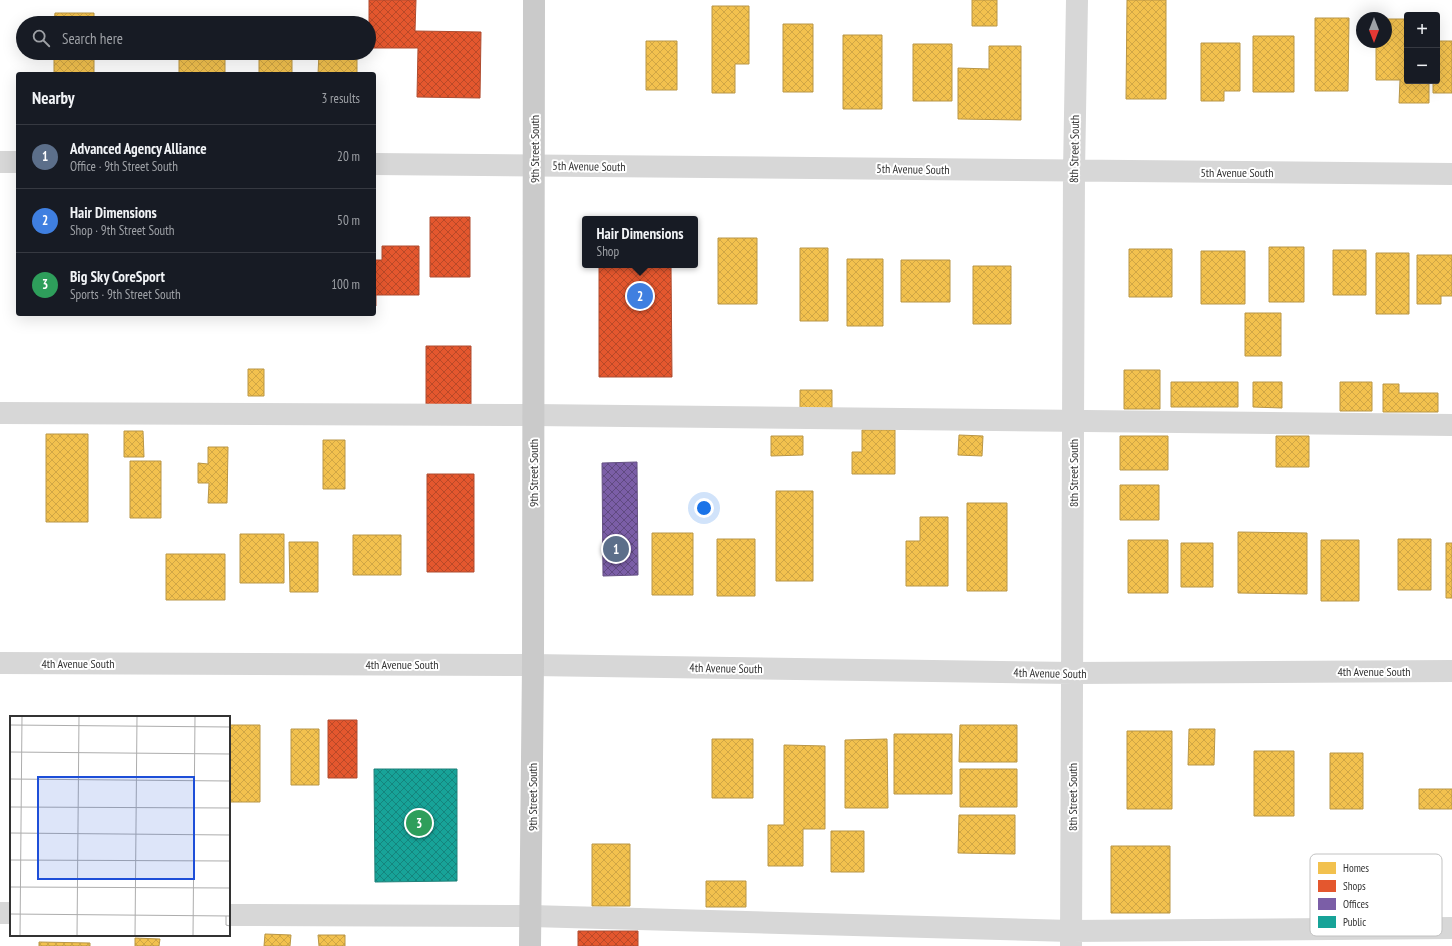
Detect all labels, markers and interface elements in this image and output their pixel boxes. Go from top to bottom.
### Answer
north arrow [1356,12,1392,48]
map controls [1404,12,1440,84]
button: + [1404,12,1440,48]
search box [16,16,376,60]
icon: search [30,27,52,49]
text: Search here [62,29,123,48]
button: − [1404,48,1440,84]
text: Nearby [32,87,75,109]
text: 3 results [321,90,360,107]
street label: 9th Street South [527,115,542,183]
street label: 8th Street South [1066,115,1082,183]
text: Advanced Agency Alliance [70,139,207,158]
text: 1 [42,148,48,165]
text: 20 m [337,148,360,165]
text: Office · 9th Street South [70,158,178,175]
street label: 5th Avenue South [552,158,626,174]
street label: 5th Avenue South [876,161,950,177]
street label: 5th Avenue South [1200,165,1274,180]
text: Hair Dimensions [70,203,157,222]
text: 2 [42,212,48,229]
text: 50 m [337,212,360,229]
popup [582,216,698,268]
text: Shop · 9th Street South [70,222,175,239]
text: Hair Dimensions [597,224,683,243]
text: Shop [597,243,619,260]
text: Big Sky CoreSport [70,267,165,286]
text: 3 [42,276,48,293]
text: 100 m [331,276,360,293]
pin: 2 [627,281,653,311]
text: Sports · 9th Street South [70,286,181,303]
street label: 9th Street South [526,439,541,507]
street label: 8th Street South [1066,439,1081,507]
your location [694,498,714,518]
pin: 1 [603,534,629,564]
street label: 4th Avenue South [41,656,115,671]
street label: 4th Avenue South [365,657,439,672]
street label: 4th Avenue South [689,660,763,676]
street label: 4th Avenue South [1337,664,1411,679]
street label: 4th Avenue South [1013,665,1087,681]
inset map [10,716,230,936]
street label: 9th Street South [525,763,540,831]
street label: 8th Street South [1065,763,1080,831]
pin: 3 [406,808,432,838]
legend [1310,854,1442,936]
text: Homes [1343,861,1369,875]
text: Shops [1343,879,1366,893]
text: Offices [1343,897,1369,911]
text: Public [1343,915,1366,929]

